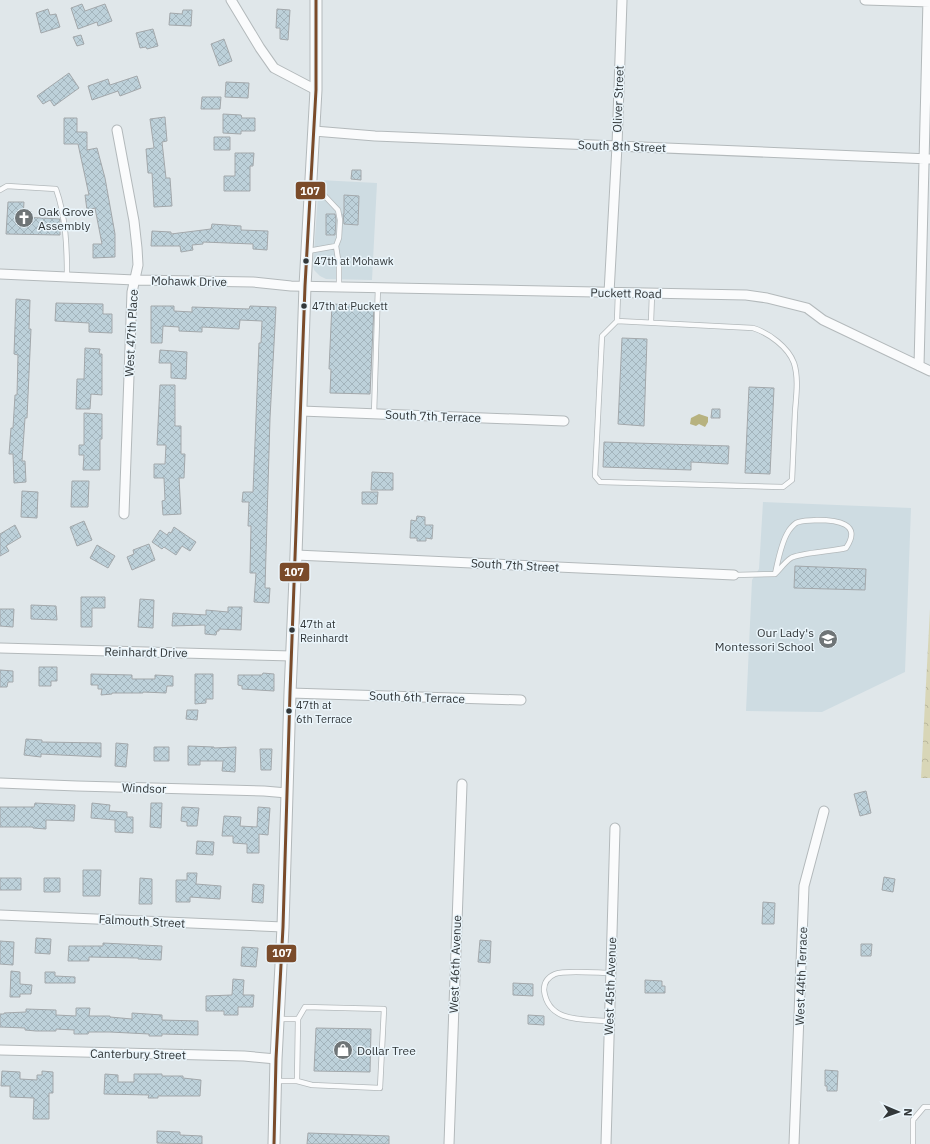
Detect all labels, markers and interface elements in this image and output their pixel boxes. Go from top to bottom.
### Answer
street label: Oliver Street [609,65,627,133]
street label: South 8th Street [578,137,666,155]
line badge: 107 [295,181,326,200]
text: 107 [300,184,320,198]
place label: Oak Grove Assembly [38,204,94,233]
church icon: Oak Grove Assembly [13,207,35,229]
place label: 47th at Mohawk [314,254,394,268]
marker: 47th at Mohawk [301,256,311,266]
street label: Mohawk Drive [151,273,227,289]
street label: Puckett Road [590,285,662,301]
street label: West 47th Place [121,288,141,377]
place label: 47th at Puckett [312,299,388,313]
marker: 47th at Puckett [299,301,309,311]
street label: South 7th Terrace [385,407,482,425]
street label: South 7th Street [470,555,560,575]
line badge: 107 [279,562,310,582]
text: 107 [284,565,304,579]
place label: 47th at Reinhardt [300,617,348,645]
marker: 47th at Reinhardt [287,625,297,635]
place label: Our Lady's Montessori School [715,625,814,654]
school or university icon: Our Lady's Montessori School [817,628,839,650]
street label: Reinhardt Drive [104,644,188,660]
street label: South 6th Terrace [369,688,466,706]
place label: 47th at 6th Terrace [296,698,352,726]
marker: 47th at 6th Terrace [284,706,294,716]
street label: Windsor [122,780,167,796]
street label: Falmouth Street [98,911,186,931]
street label: West 46th Avenue [446,914,464,1013]
street label: West 44th Terrace [792,926,810,1026]
street label: West 45th Avenue [601,936,619,1035]
line badge: 107 [266,944,297,963]
text: 107 [272,946,292,960]
shop icon: Dollar Tree [332,1039,354,1061]
place label: Dollar Tree [357,1043,416,1058]
street label: Canterbury Street [90,1046,186,1062]
north arrow [878,1092,918,1132]
text: N [901,1108,915,1117]

